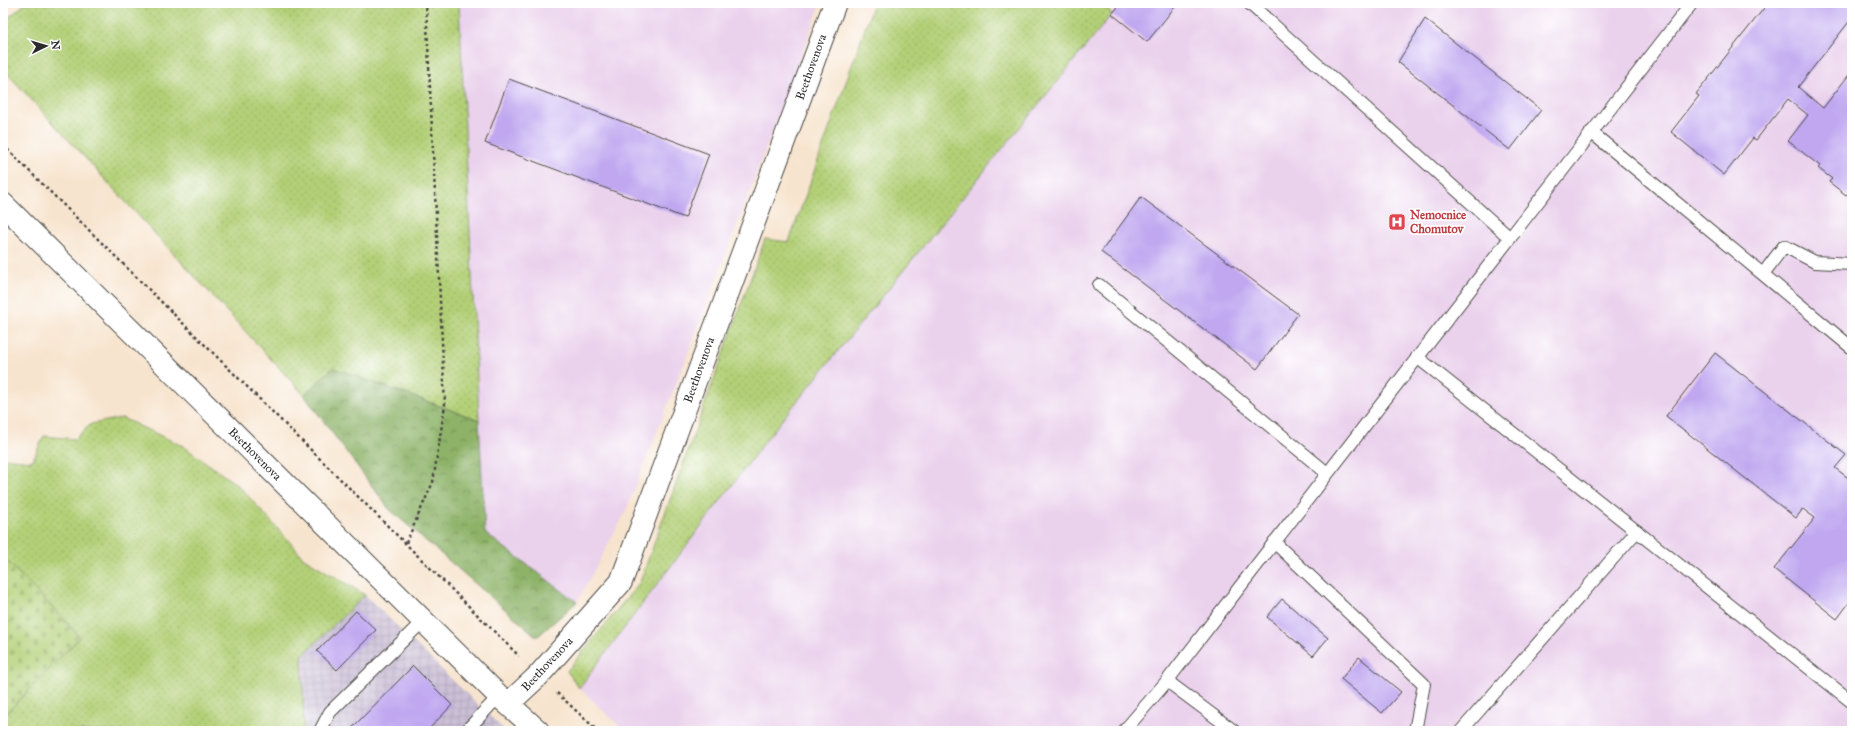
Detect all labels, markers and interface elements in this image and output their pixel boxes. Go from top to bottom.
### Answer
north arrow [26,26,66,66]
street label: Beethovenova [793,31,830,102]
text: N [49,40,62,51]
place label: Nemocnice Chomutov [1410,208,1466,236]
hospital icon: Nemocnice Chomutov [1387,212,1407,232]
street label: Beethovenova [681,334,718,405]
street label: Beethovenova [226,425,285,484]
street label: Beethovenova [518,633,576,694]

